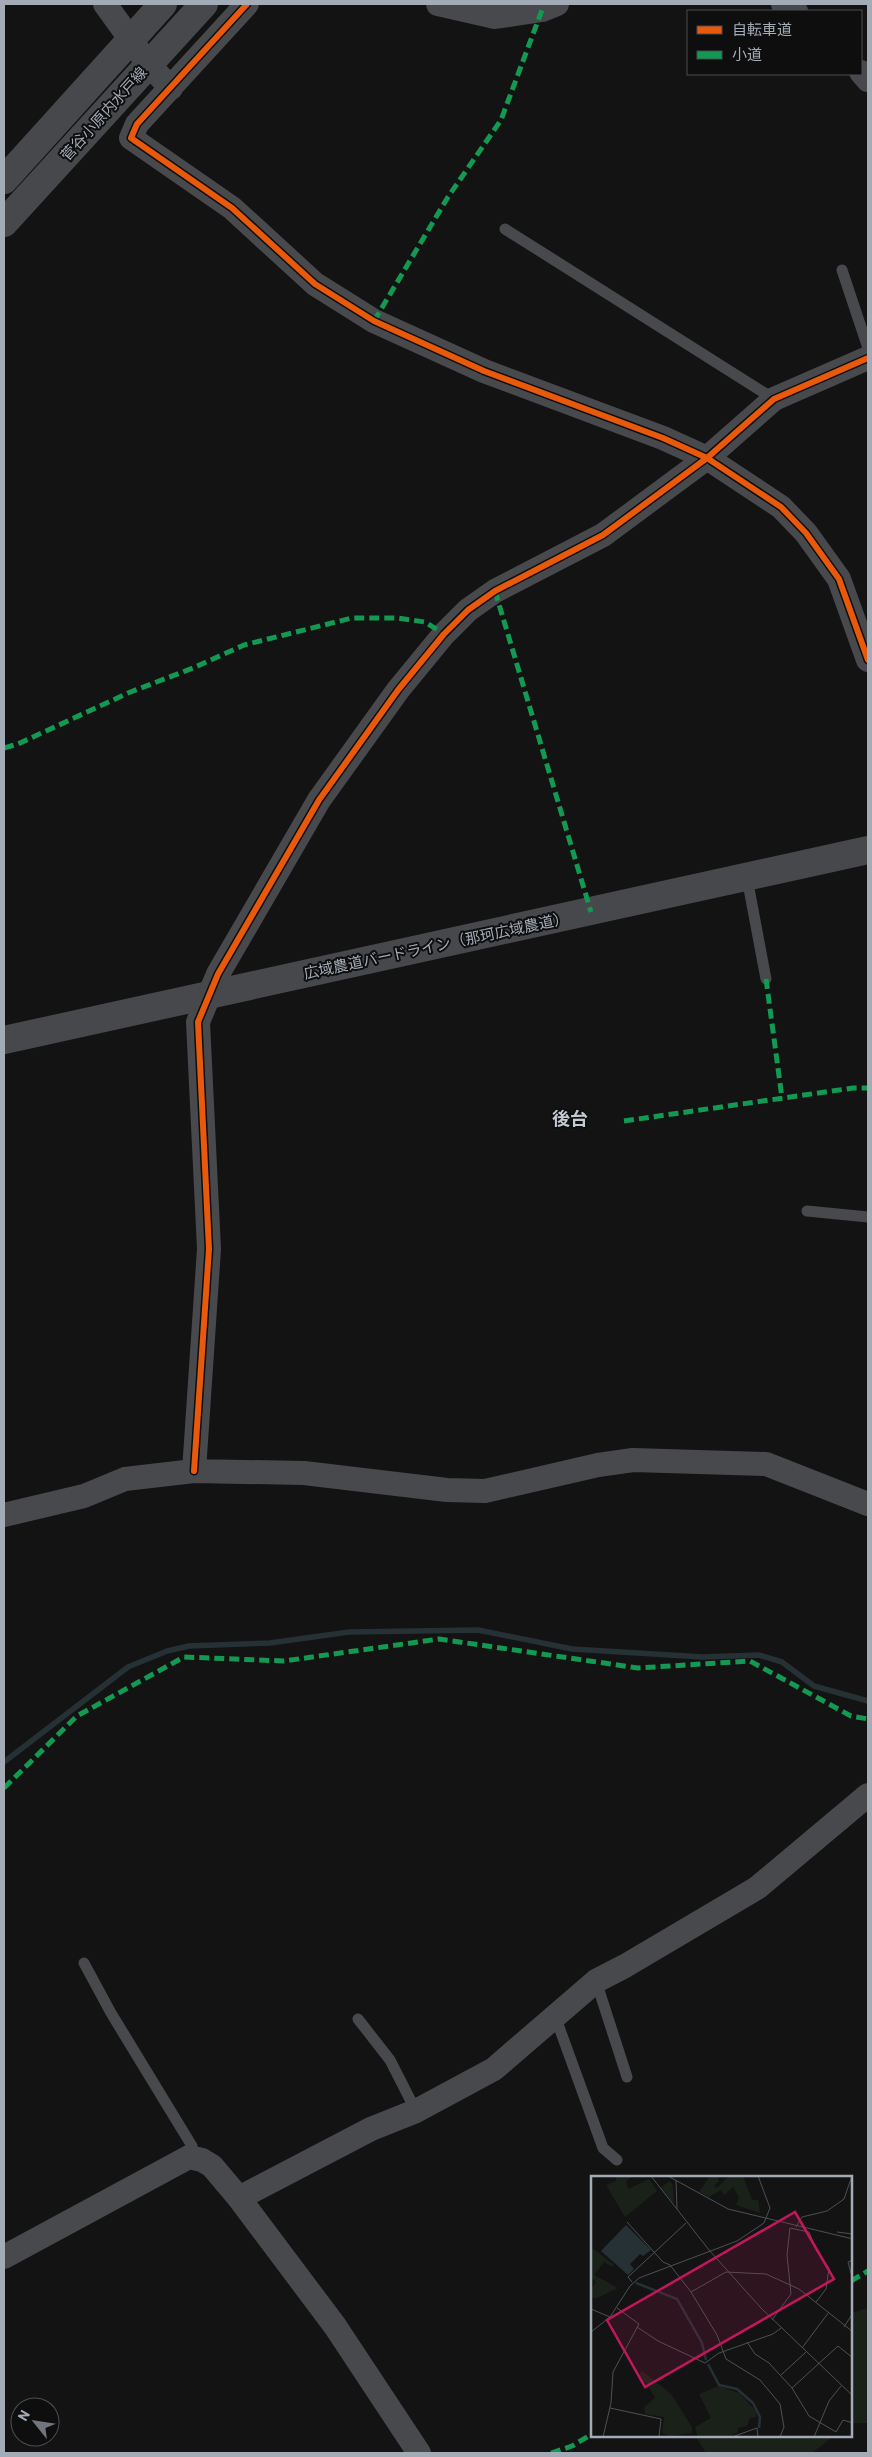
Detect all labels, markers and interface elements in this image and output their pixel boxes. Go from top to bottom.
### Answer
legend [687,10,862,75]
text: 自転車道 [732,20,792,38]
text: 小道 [732,45,762,63]
street label: 菅谷小原内水戸線 [56,63,150,164]
street label: 広域農道バードライン（那珂広域農道） [302,908,570,982]
district label: 後台 [552,1107,588,1129]
inset map [591,2176,852,2437]
north arrow [10,2397,60,2447]
text: N [14,2407,33,2424]

